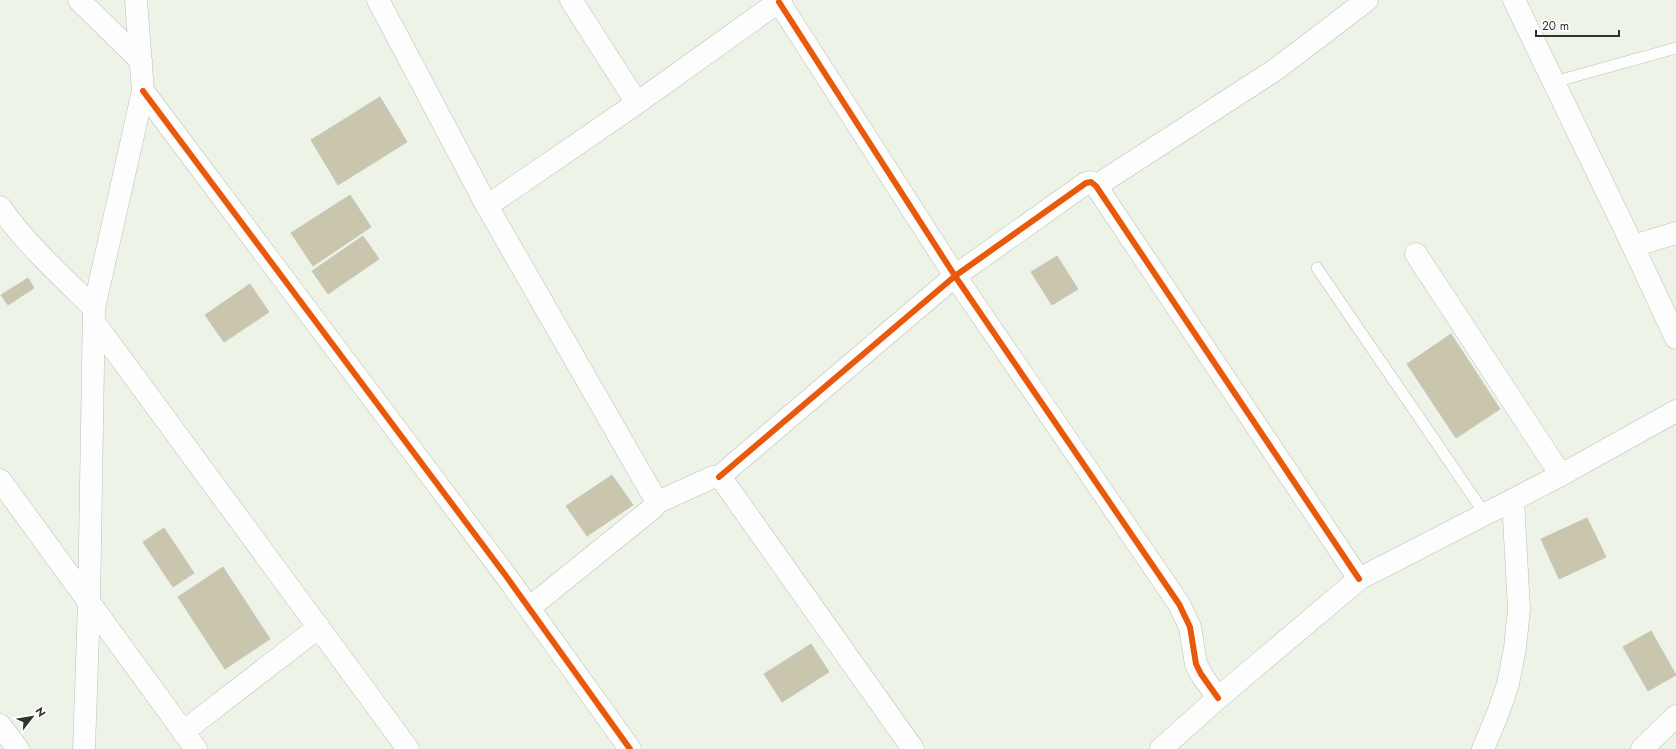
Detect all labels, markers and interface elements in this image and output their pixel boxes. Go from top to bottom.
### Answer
scale bar [1536,12,1619,38]
text: 20 m [1542,17,1569,35]
north arrow [12,697,52,737]
text: N [31,704,50,720]

